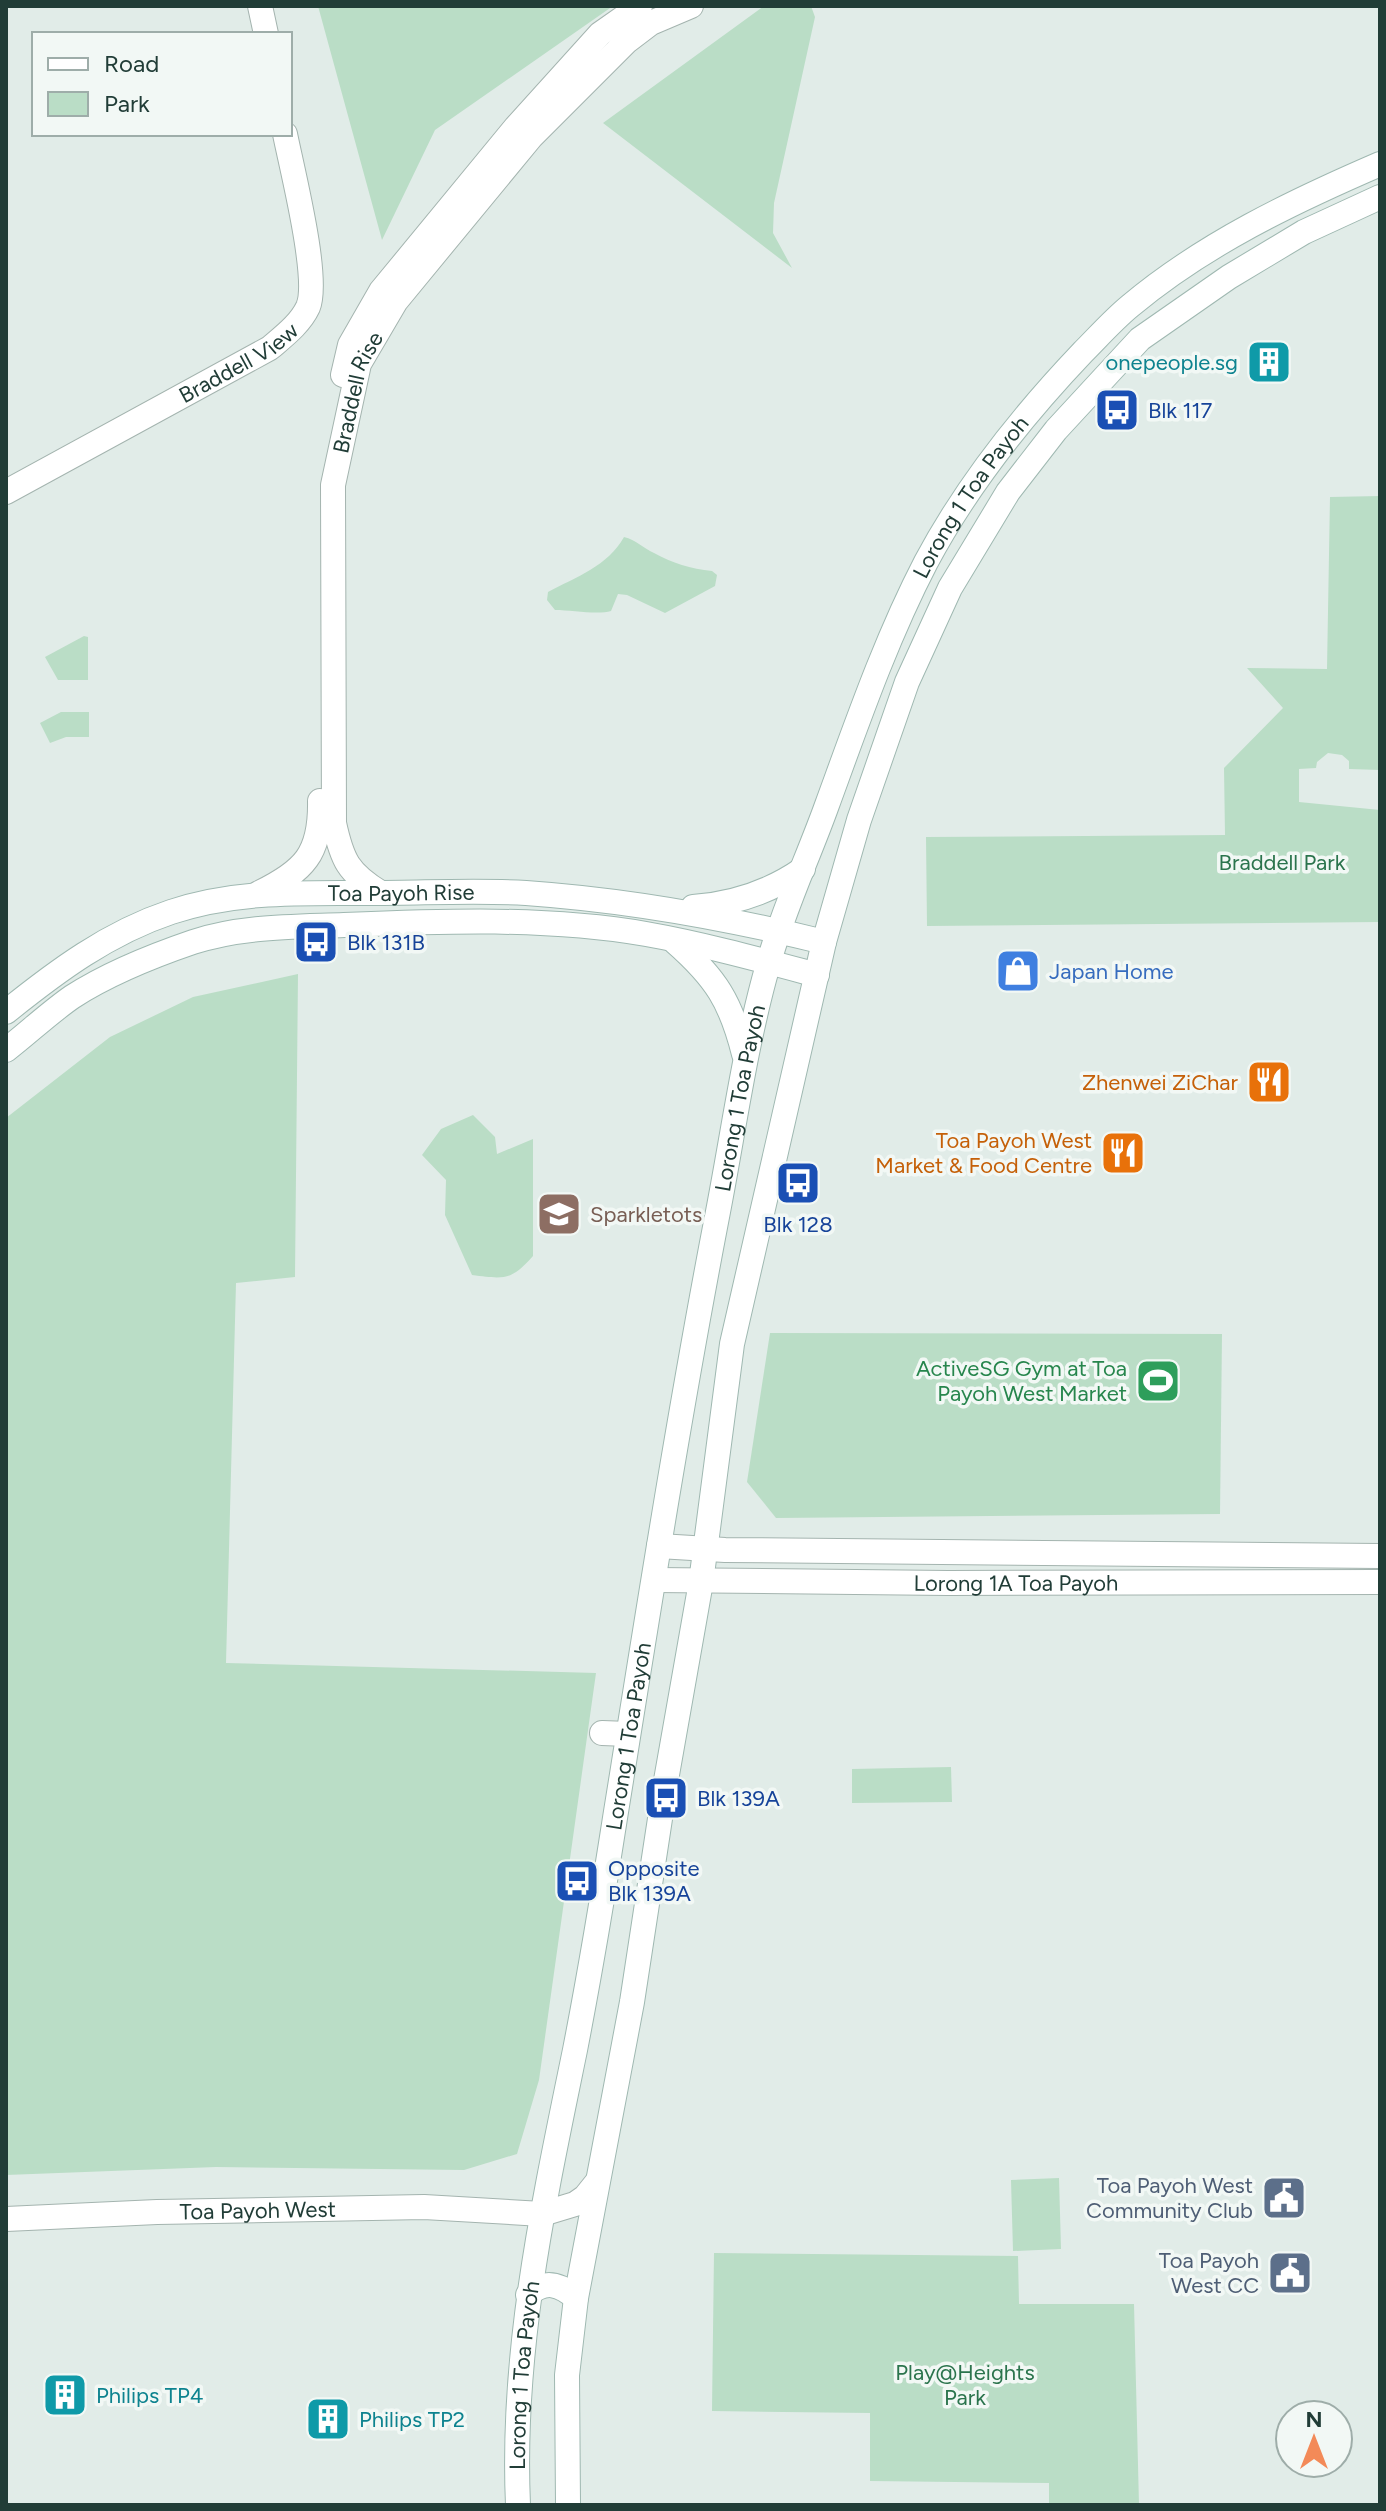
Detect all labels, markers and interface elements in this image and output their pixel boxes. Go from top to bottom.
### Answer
legend [32,32,292,136]
text: Road [104,49,159,78]
text: Park [104,89,150,118]
street label: Braddell View [174,316,304,409]
street label: Braddell Rise [327,327,389,456]
building icon: onepeople.sg [1245,338,1293,386]
place label: onepeople.sg [1106,349,1238,376]
bus stop icon: Blk 117 [1093,386,1141,434]
place label: Blk 117 [1148,397,1213,424]
street label: Lorong 1 Toa Payoh [907,410,1034,582]
park label: Braddell Park [1219,849,1346,876]
street label: Toa Payoh Rise [328,878,475,907]
bus stop icon: Blk 131B [292,918,340,966]
place label: Blk 131B [347,929,425,956]
shop icon: Japan Home [994,947,1042,995]
place label: Japan Home [1049,958,1174,985]
street label: Lorong 1 Toa Payoh [709,1002,771,1194]
restaurant icon: Zhenwei ZiChar [1245,1058,1293,1106]
place label: Zhenwei ZiChar [1082,1069,1239,1096]
place label: Toa Payoh West Market & Food Centre [875,1127,1092,1179]
restaurant icon: Toa Payoh West Market & Food Centre [1099,1129,1147,1177]
bus stop icon: Blk 128 [774,1159,822,1207]
school or university icon: Sparkletots [535,1190,583,1238]
place label: Sparkletots [590,1201,702,1228]
place label: Blk 128 [763,1211,833,1238]
place label: ActiveSG Gym at Toa Payoh West Market [916,1355,1127,1407]
sports icon: ActiveSG Gym at Toa Payoh West Market [1134,1357,1182,1405]
street label: Lorong 1A Toa Payoh [913,1569,1118,1597]
street label: Lorong 1 Toa Payoh [600,1640,656,1832]
bus stop icon: Blk 139A [642,1774,690,1822]
place label: Blk 139A [697,1785,780,1812]
place label: Opposite Blk 139A [608,1855,699,1907]
bus stop icon: Opposite Blk 139A [553,1857,601,1905]
place label: Toa Payoh West Community Club [1086,2172,1253,2224]
public building icon: Toa Payoh West Community Club [1260,2174,1308,2222]
street label: Toa Payoh West [179,2195,336,2225]
place label: Toa Payoh West CC [1159,2247,1259,2299]
public building icon: Toa Payoh West CC [1266,2249,1314,2297]
street label: Lorong 1 Toa Payoh [504,2279,545,2470]
park label: Play@Heights Park [895,2359,1035,2411]
building icon: Philips TP4 [41,2371,89,2419]
place label: Philips TP4 [96,2382,203,2409]
building icon: Philips TP2 [304,2395,352,2443]
north arrow [1274,2399,1354,2479]
place label: Philips TP2 [359,2406,465,2433]
text: N [1305,2406,1323,2433]

